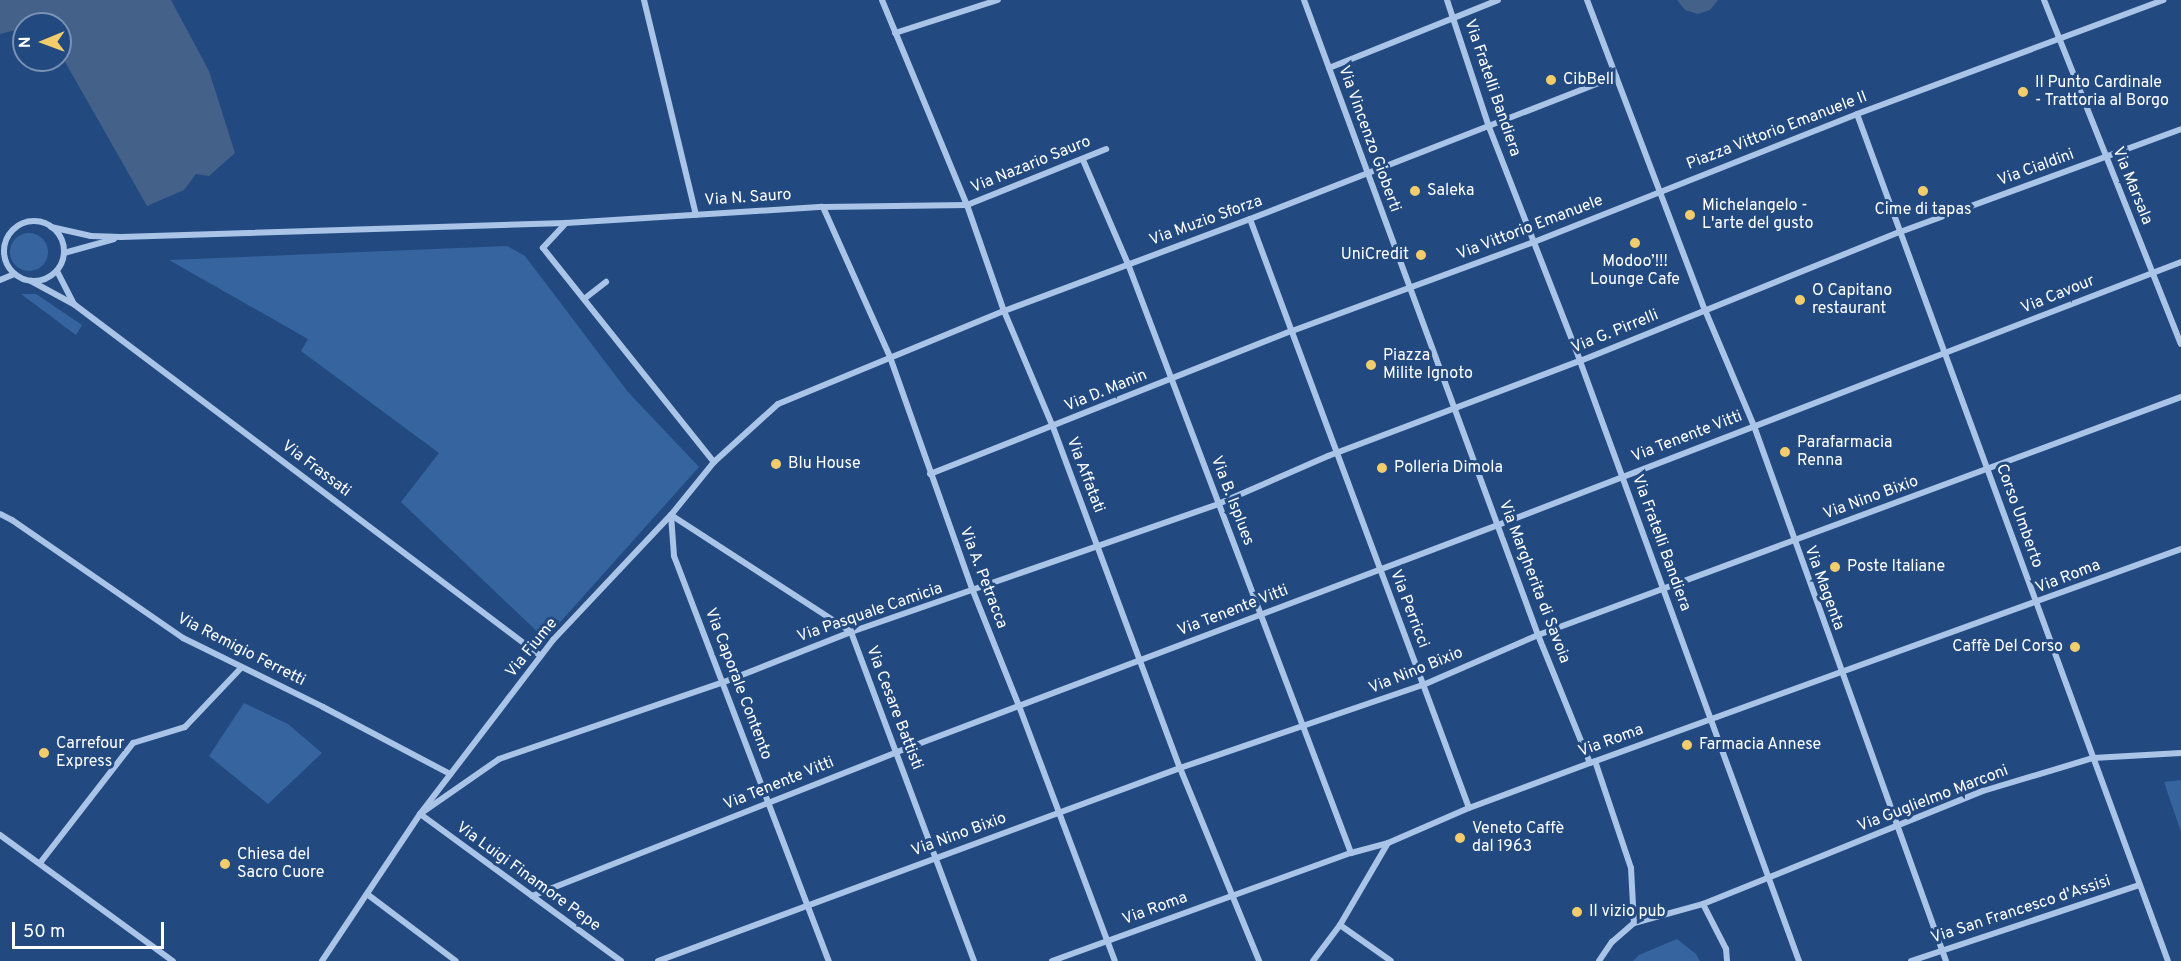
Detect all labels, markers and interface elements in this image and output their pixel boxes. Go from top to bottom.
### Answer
north arrow [12,12,72,72]
street label: Via Fratelli Bandiera [1459,17,1525,159]
text: N [16,36,36,48]
street label: Via Vincenzo Gioberti [1333,63,1405,215]
place label: CibBell [1563,70,1614,90]
marker: CibBell [1544,73,1558,87]
place label: Il Punto Cardinale - Trattoria al Borgo [2035,73,2170,111]
marker: Il Punto Cardinale - Trattoria al Borgo [2016,85,2030,99]
street label: Piazza Vittorio Emanuele II [1684,88,1870,174]
street label: Via Nazario Sauro [968,132,1094,198]
street label: Via Marsala [2108,144,2156,228]
street label: Via Cialdini [1995,145,2077,191]
place label: Saleka [1427,181,1474,201]
marker: Saleka [1408,184,1422,198]
marker: Cime di tapas [1916,184,1930,198]
street label: Via N. Sauro [704,185,792,211]
street label: Via Vittorio Emanuele [1454,191,1606,265]
street label: Via Muzio Sforza [1147,192,1265,250]
place label: Michelangelo - L'arte del gusto [1702,196,1813,234]
place label: Cime di tapas [1874,200,1972,220]
marker: Michelangelo - L'arte del gusto [1683,208,1697,222]
marker: Modoo’!!! Lounge Cafe [1628,236,1642,250]
place label: UniCredit [1341,245,1409,265]
marker: UniCredit [1414,248,1428,262]
place label: Modoo’!!! Lounge Cafe [1590,252,1680,290]
street label: Via Cavour [2018,272,2098,318]
place label: O Capitano restaurant [1812,281,1892,319]
marker: O Capitano restaurant [1793,293,1807,307]
street label: Via G. Pirrelli [1569,306,1661,358]
place label: Piazza Milite Ignoto [1383,346,1473,384]
marker: Piazza Milite Ignoto [1364,358,1378,372]
street label: Via D. Manin [1062,366,1150,416]
street label: Via Tenente Vitti [1628,407,1746,467]
place label: Parafarmacia Renna [1797,433,1893,471]
street label: Via Affatati [1062,434,1108,516]
street label: Via Frassati [278,437,354,501]
marker: Parafarmacia Renna [1778,445,1792,459]
place label: Blu House [788,454,861,474]
street label: Via B. Isplues [1206,454,1258,548]
marker: Blu House [769,457,783,471]
place label: Polleria Dimola [1394,458,1503,478]
marker: Polleria Dimola [1375,461,1389,475]
street label: Corso Umberto [1991,461,2047,571]
street label: Via Fratelli Bandiera [1627,472,1695,614]
street label: Via Nino Bixio [1821,472,1921,524]
street label: Via Margherita di Savoia [1494,498,1574,666]
street label: Via A. Petracca [955,524,1011,632]
street label: Via Magenta [1800,543,1848,633]
street label: Via Roma [2033,556,2103,598]
place label: Poste Italiane [1847,557,1945,577]
marker: Poste Italiane [1828,560,1842,574]
street label: Via Perricci [1385,567,1433,651]
street label: Via Pasquale Camicia [795,579,945,647]
street label: Via Tenente Vitti [1174,581,1292,641]
street label: Via Caporale Contento [700,605,776,763]
street label: Via Remigio Ferretti [174,609,308,691]
street label: Via Fiume [502,614,562,682]
place label: Caffè Del Corso [1952,637,2063,657]
marker: Caffè Del Corso [2068,640,2082,654]
street label: Via Cesare Battisti [862,643,926,773]
street label: Via Nino Bixio [1366,643,1466,699]
street label: Via Roma [1576,720,1646,762]
place label: Carrefour Express [56,734,124,772]
place label: Farmacia Annese [1699,735,1822,755]
marker: Farmacia Annese [1680,738,1694,752]
marker: Carrefour Express [37,746,51,760]
street label: Via Tenente Vitti [720,753,838,815]
street label: Via Guglielmo Marconi [1855,761,2011,837]
street label: Via Nino Bixio [909,809,1009,861]
street label: Via Luigi Finamore Pepe [452,818,604,936]
place label: Veneto Caffè dal 1963 [1472,819,1564,857]
marker: Veneto Caffè dal 1963 [1453,831,1467,845]
place label: Chiesa del Sacro Cuore [237,845,324,883]
marker: Chiesa del Sacro Cuore [218,857,232,871]
street label: Via San Francesco d'Assisi [1929,872,2113,948]
street label: Via Roma [1120,888,1190,930]
place label: Il vizio pub [1589,902,1666,922]
marker: Il vizio pub [1570,905,1584,919]
scale bar [15,910,166,948]
text: 50 m [23,921,65,944]

